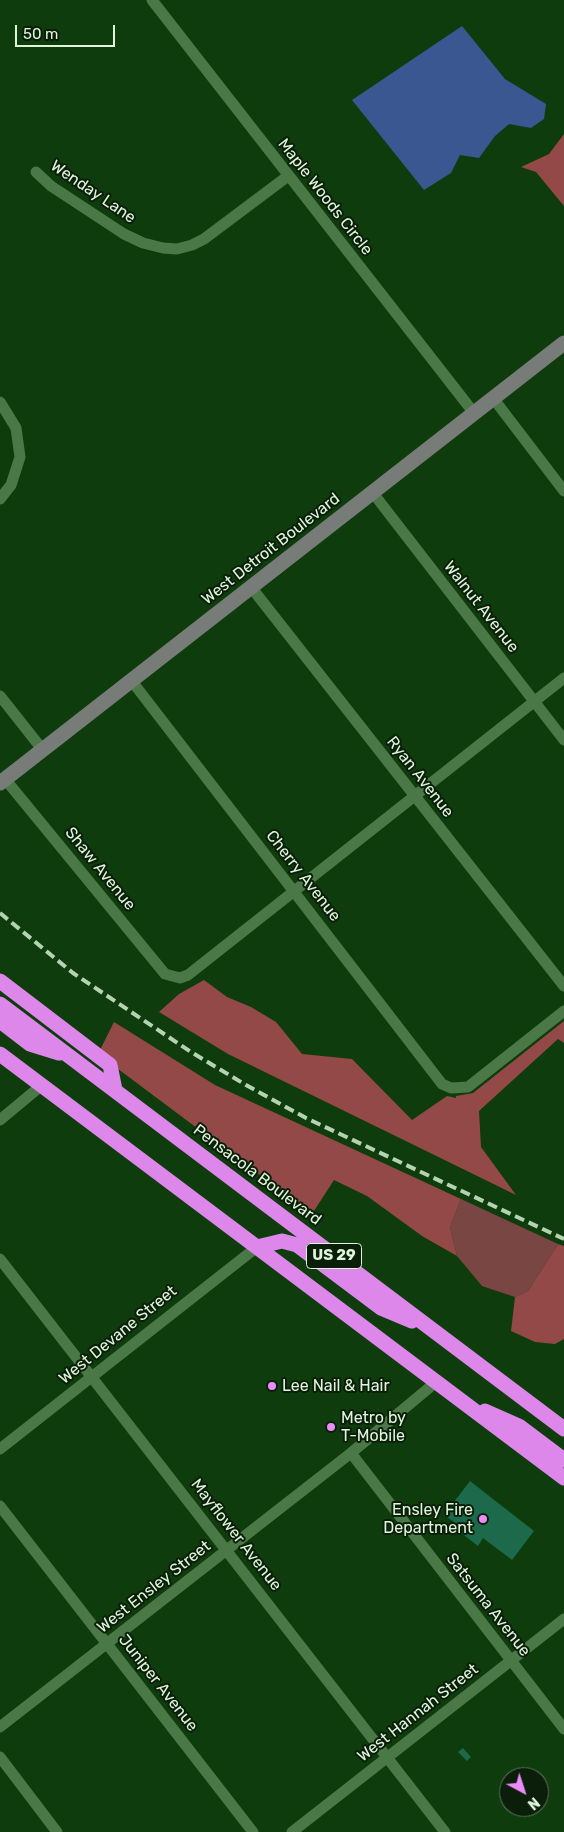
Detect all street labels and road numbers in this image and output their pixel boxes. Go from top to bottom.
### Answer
street label: Maple Woods Circle [274,135,376,259]
street label: Wenday Lane [47,156,139,228]
street label: West Detroit Boulevard [198,489,344,609]
street label: Walnut Avenue [439,557,523,657]
street label: Ryan Avenue [382,733,458,821]
street label: Shaw Avenue [61,824,139,914]
street label: Cherry Avenue [261,827,345,925]
street label: Pensacola Boulevard [189,1121,325,1229]
road number: US 29 [306,1244,362,1268]
street label: West Devane Street [55,1282,181,1388]
street label: Mayflower Avenue [186,1475,286,1595]
street label: West Ensley Street [93,1537,215,1637]
street label: Satsuma Avenue [442,1550,534,1660]
street label: Juniper Avenue [114,1631,202,1735]
street label: West Hannah Street [354,1660,482,1766]

